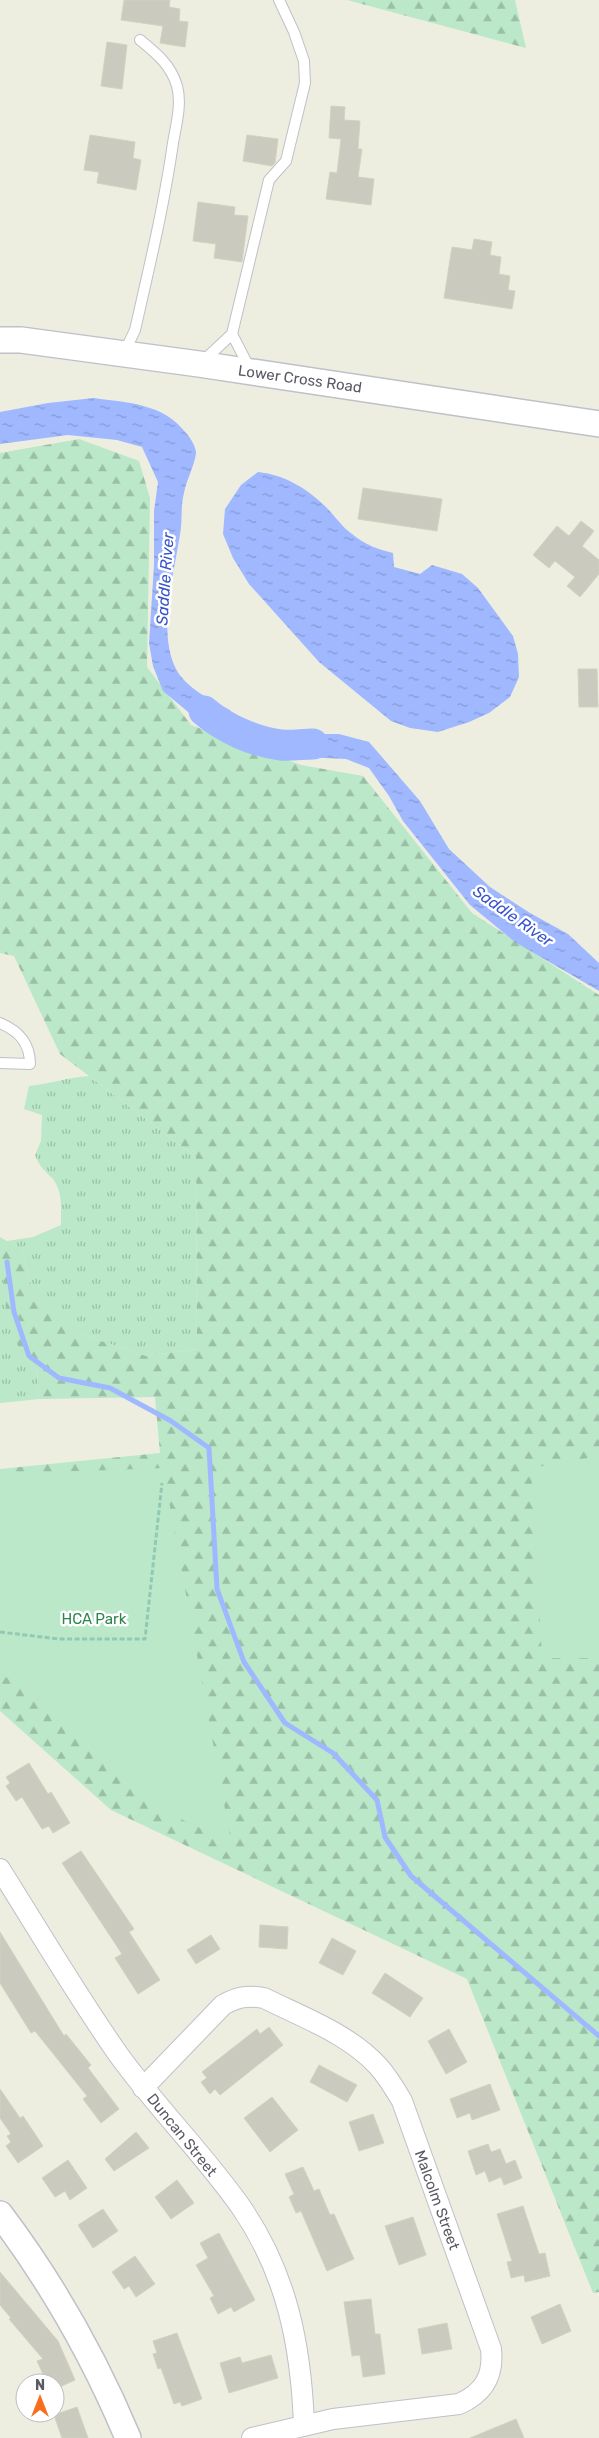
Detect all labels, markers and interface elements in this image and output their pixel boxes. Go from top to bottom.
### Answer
street label: Lower Cross Road [237,361,363,397]
water label: Saddle River [152,531,178,626]
water label: Saddle River [469,882,557,951]
park label: HCA Park [61,1610,127,1628]
street label: Duncan Street [143,2090,221,2180]
street label: Malcolm Street [411,2148,463,2252]
north arrow [15,2373,65,2423]
text: N [35,2377,45,2394]

